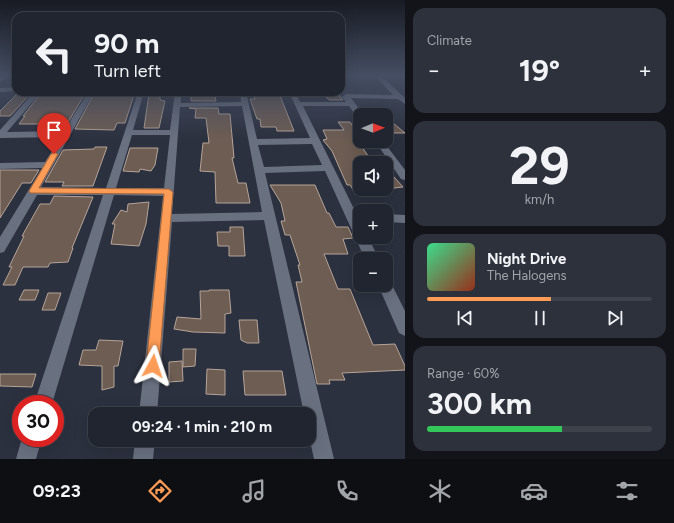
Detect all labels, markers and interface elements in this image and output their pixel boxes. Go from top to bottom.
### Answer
text: 90 m [94,26,159,60]
icon: left [28,28,80,80]
text: Climate [427,33,472,48]
text: 19° [519,52,560,89]
text: − [427,57,441,84]
text: + [638,57,652,84]
text: Turn left [94,60,161,82]
north arrow [353,108,393,148]
map controls [353,108,393,292]
pin [37,113,71,154]
icon: arrive [43,119,65,141]
text: 29 [509,135,570,197]
button: sound [353,156,393,196]
text: km/h [525,192,554,207]
button: + [353,204,393,244]
text: Night Drive [487,250,566,268]
button: − [353,252,393,292]
text: The Halogens [487,268,567,283]
icon: previous [454,307,476,329]
icon: pause [529,307,551,329]
icon: next [604,307,626,329]
position arrow [132,345,174,387]
text: Range · 60% [427,366,499,381]
text: 300 km [427,385,532,422]
speed limit sign: 30 [12,395,64,447]
text: 09:24 · 1 min · 210 m [132,418,272,436]
icon: directions [146,477,174,505]
icon: music [240,477,268,505]
icon: phone [333,477,361,505]
icon: climate [426,477,454,505]
icon: car [520,477,548,505]
icon: filters [613,477,641,505]
text: 09:23 [33,480,81,502]

